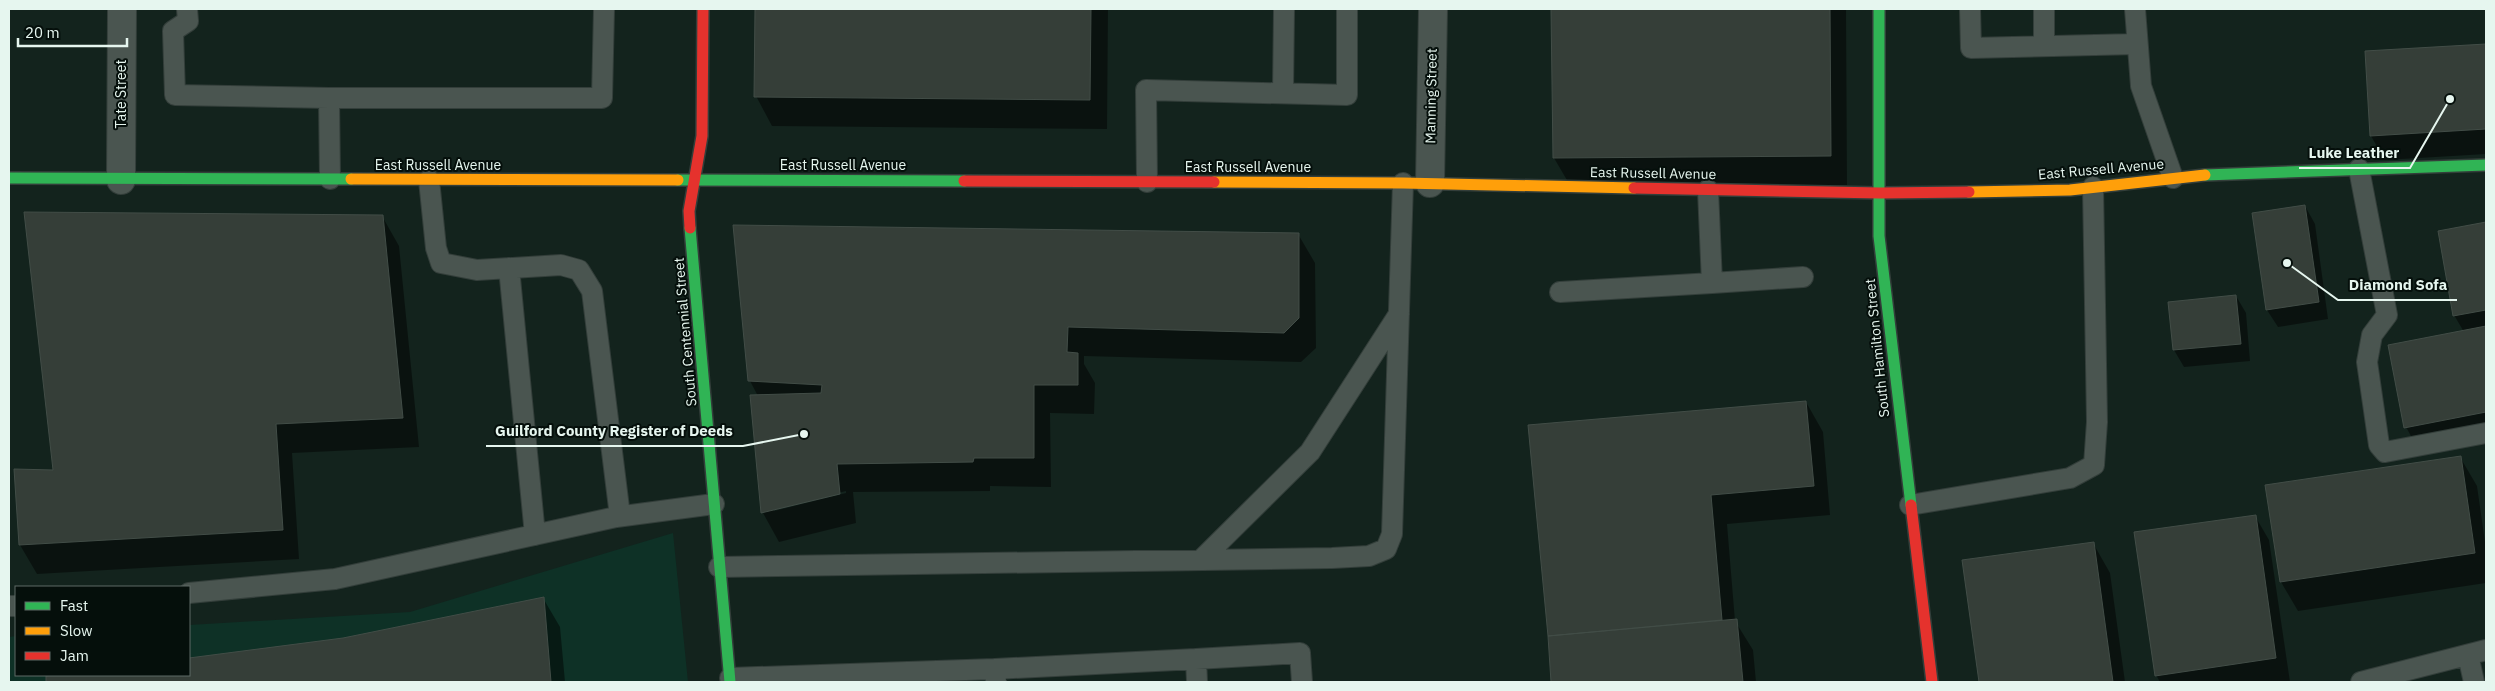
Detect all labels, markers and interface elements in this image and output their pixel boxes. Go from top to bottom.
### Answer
scale bar [18,15,126,47]
text: 20 m [25,23,60,42]
street label: Manning Street [1421,48,1441,144]
street label: Tate Street [112,60,130,128]
callout: Luke Leather [2299,138,2410,168]
text: Luke Leather [2309,143,2399,162]
street label: East Russell Avenue [2037,155,2165,183]
street label: East Russell Avenue [375,156,501,174]
street label: East Russell Avenue [780,156,906,174]
street label: East Russell Avenue [1185,158,1311,176]
street label: East Russell Avenue [1590,163,1717,183]
street label: South Centennial Street [670,257,700,407]
callout: Diamond Sofa [2338,270,2457,300]
text: Diamond Sofa [2349,275,2448,294]
street label: South Hamilton Street [1861,278,1893,418]
callout: Guilford County Register of Deeds [486,416,743,446]
text: Guilford County Register of Deeds [495,421,733,440]
legend [15,586,190,676]
text: Fast [60,596,88,615]
text: Slow [60,621,93,640]
text: Jam [60,646,89,665]

